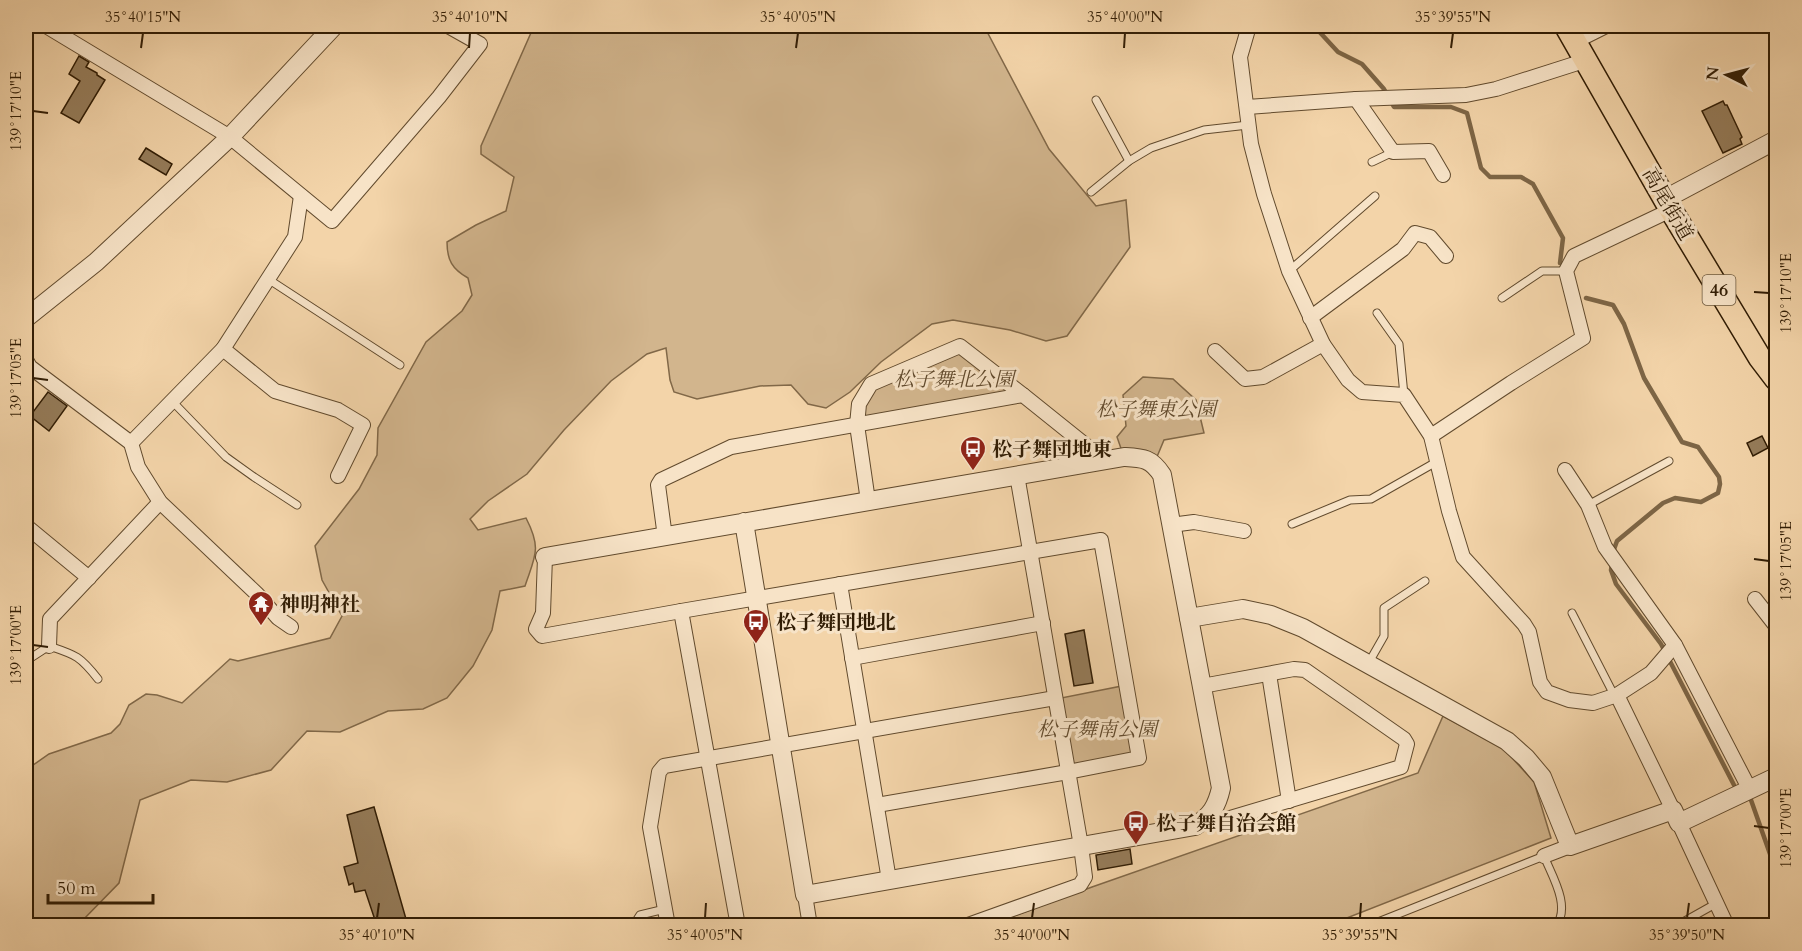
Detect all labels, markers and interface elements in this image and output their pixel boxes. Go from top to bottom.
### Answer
text: 35°40'15"N [105,7,181,27]
text: 35°40'10"N [432,7,508,27]
text: 35°40'05"N [760,7,836,27]
text: 35°40'00"N [1087,7,1163,27]
text: 35°39'55"N [1415,7,1491,27]
north arrow [1697,45,1757,105]
text: N [1701,65,1725,82]
text: 139°17'10"E [6,71,26,151]
street label: 高尾街道 [1636,163,1700,245]
text: 139°17'10"E [1776,253,1796,333]
road number: 46 [1702,275,1736,305]
text: 139°17'05"E [6,338,26,418]
park label: 松子舞北公園 [894,366,1017,393]
park label: 松子舞東公園 [1096,396,1219,423]
bus stop icon: 松子舞団地東 [958,434,988,472]
place label: 松子舞団地東 [992,436,1112,463]
text: 139°17'05"E [1776,521,1796,601]
temple icon: 神明神社 [246,589,276,627]
place label: 神明神社 [280,591,360,618]
text: 139°17'00"E [6,605,26,685]
bus stop icon: 松子舞団地北 [741,607,771,645]
place label: 松子舞団地北 [776,609,896,636]
park label: 松子舞南公園 [1037,716,1160,743]
text: 139°17'00"E [1776,788,1796,868]
bus stop icon: 松子舞自治会館 [1121,808,1151,846]
place label: 松子舞自治会館 [1156,810,1296,837]
scale bar [48,867,153,905]
text: 50 m [57,876,96,901]
text: 35°40'10"N [339,925,415,945]
text: 35°40'05"N [667,925,743,945]
text: 35°40'00"N [994,925,1070,945]
text: 35°39'55"N [1322,925,1398,945]
text: 35°39'50"N [1649,925,1725,945]

